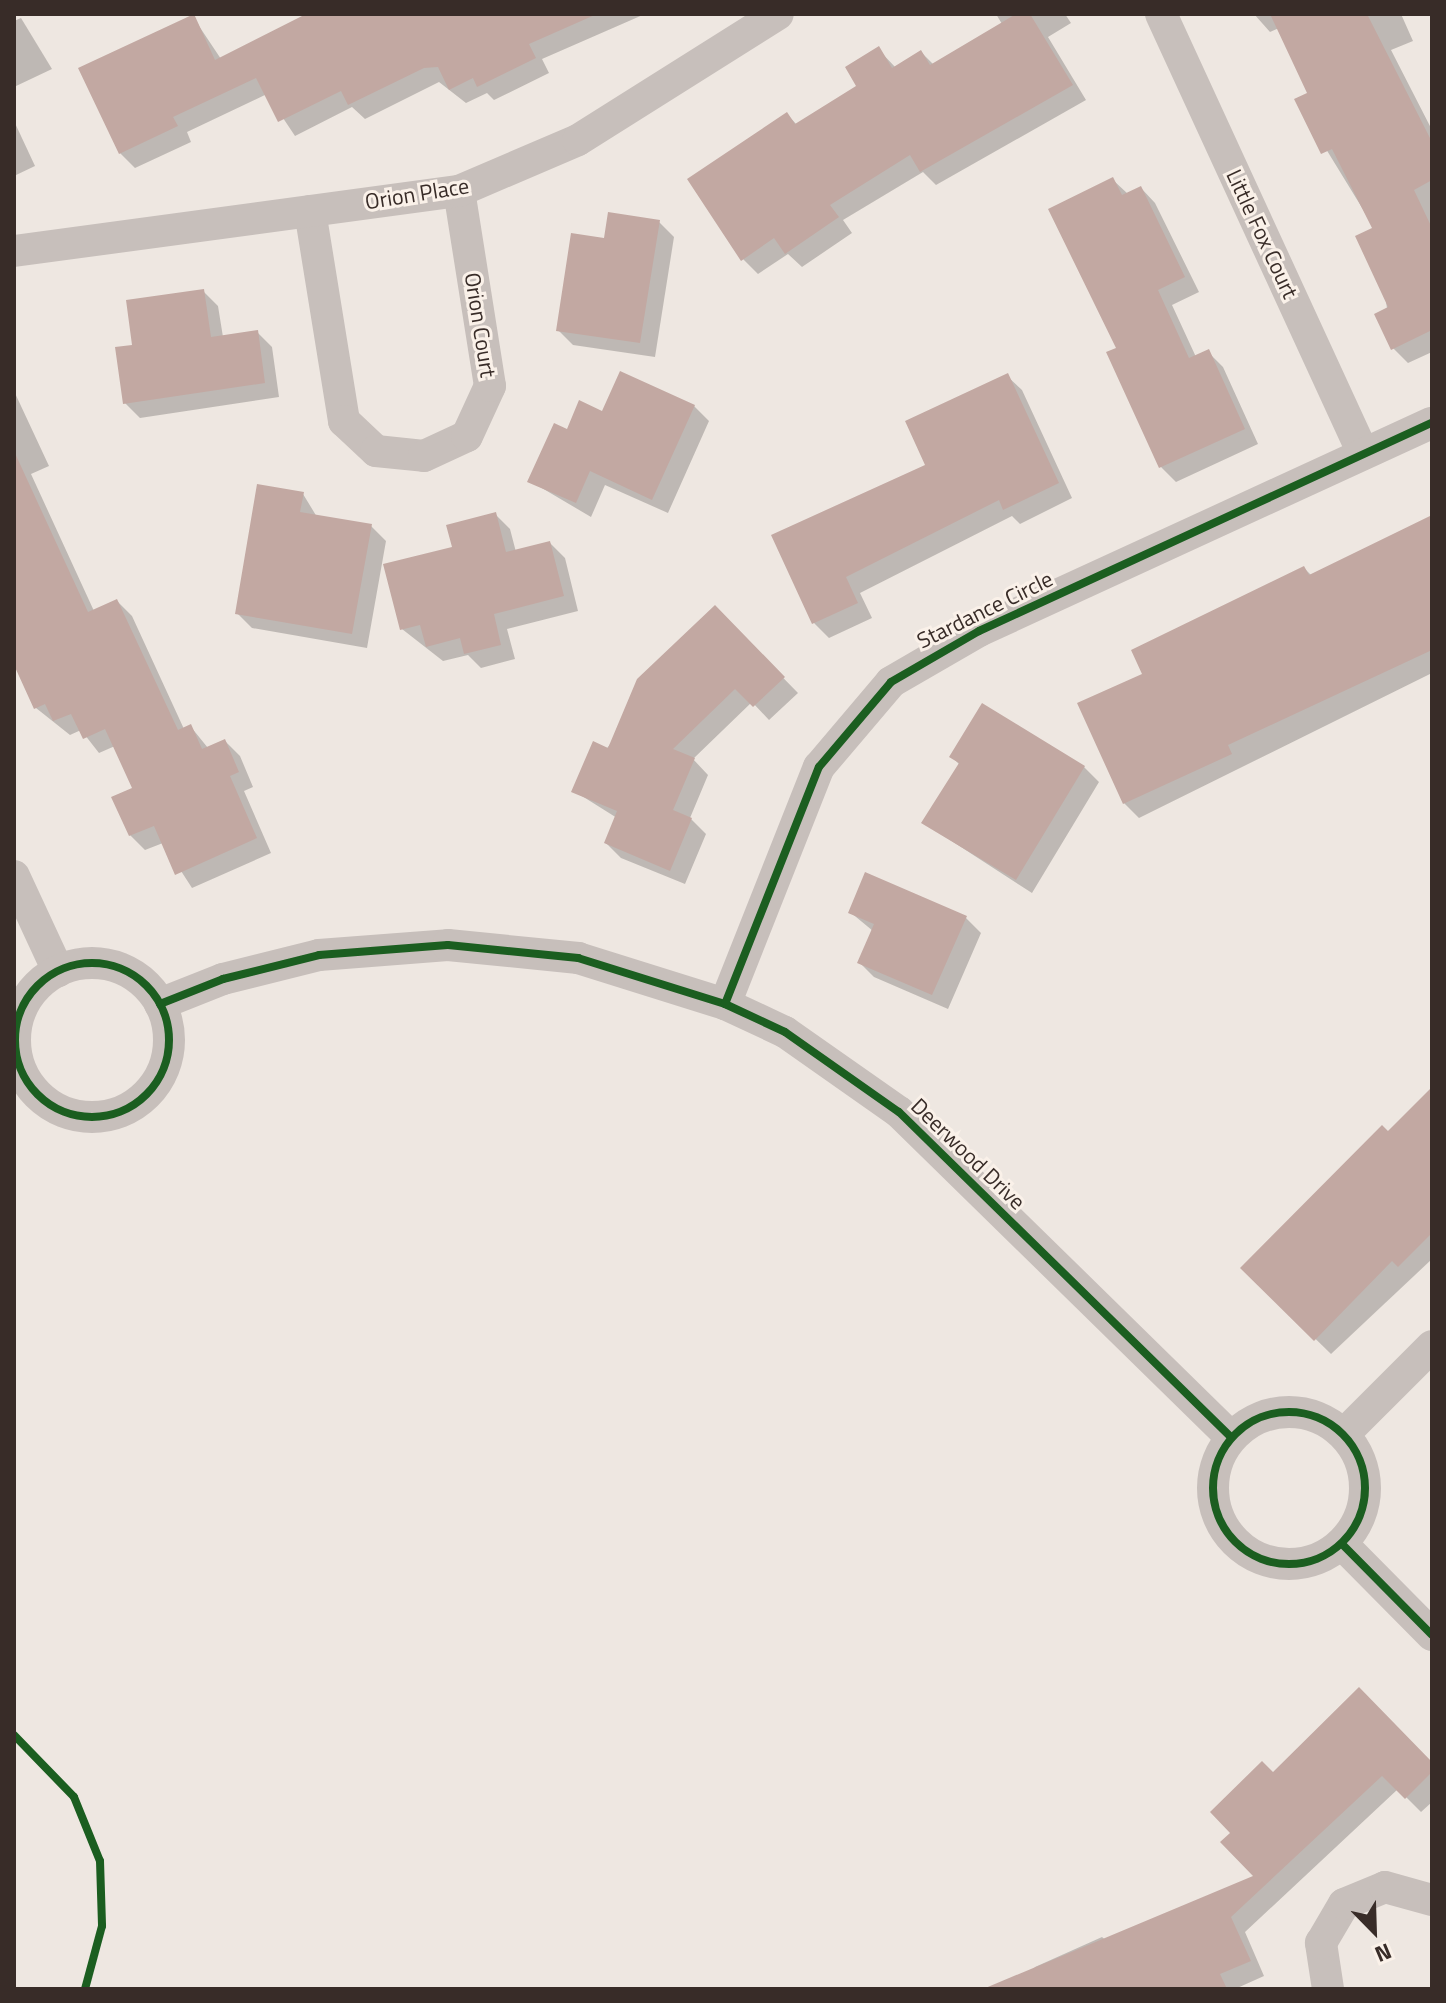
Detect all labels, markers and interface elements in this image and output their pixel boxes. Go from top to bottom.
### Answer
street label: Little Fox Court [1221,165,1303,303]
street label: Orion Place [363,173,471,215]
street label: Orion Court [459,271,501,379]
street label: Stardance Circle [913,566,1057,654]
street label: Deerwood Drive [905,1093,1031,1215]
north arrow [1334,1891,1414,1971]
text: N [1370,1934,1397,1972]

